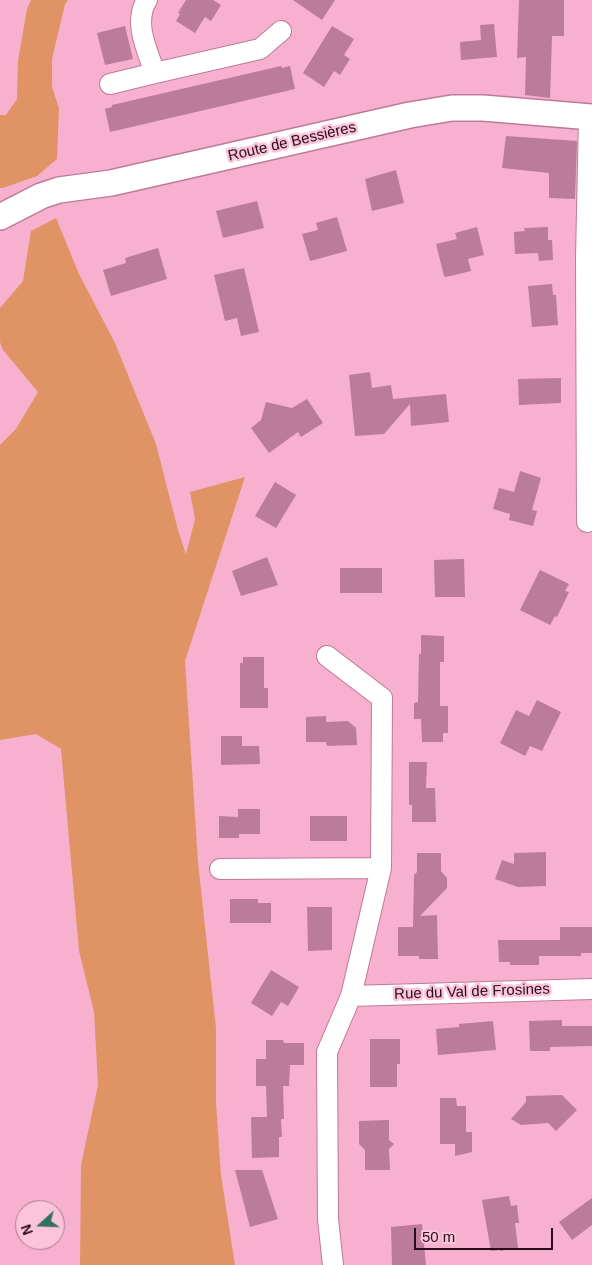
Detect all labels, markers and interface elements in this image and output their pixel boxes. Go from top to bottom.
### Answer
street label: Route de Bessières [226,119,358,165]
street label: Rue du Val de Frosines [394,980,550,1004]
north arrow [15,1200,65,1250]
scale bar [417,1218,556,1250]
text: N [18,1222,36,1237]
text: 50 m [422,1228,455,1245]

